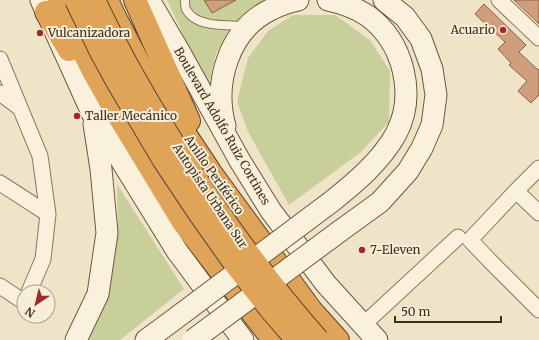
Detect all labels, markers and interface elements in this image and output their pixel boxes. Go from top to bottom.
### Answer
place label: Acuario [449,22,495,37]
place label: Vulcanizadora [47,25,131,40]
marker: Acuario [498,25,508,35]
marker: Vulcanizadora [35,28,45,38]
street label: Boulevard Adolfo Ruiz Cortines [171,44,274,207]
place label: Taller Mecánico [85,108,177,123]
marker: Taller Mecánico [72,111,82,121]
street label: Anillo Periférico [181,131,247,217]
street label: Autopista Urbana Sur [169,140,251,251]
place label: 7-Eleven [370,242,420,257]
marker: 7-Eleven [357,245,367,255]
north arrow [16,284,56,324]
scale bar [395,298,501,324]
text: N [22,304,38,320]
text: 50 m [401,304,430,319]

